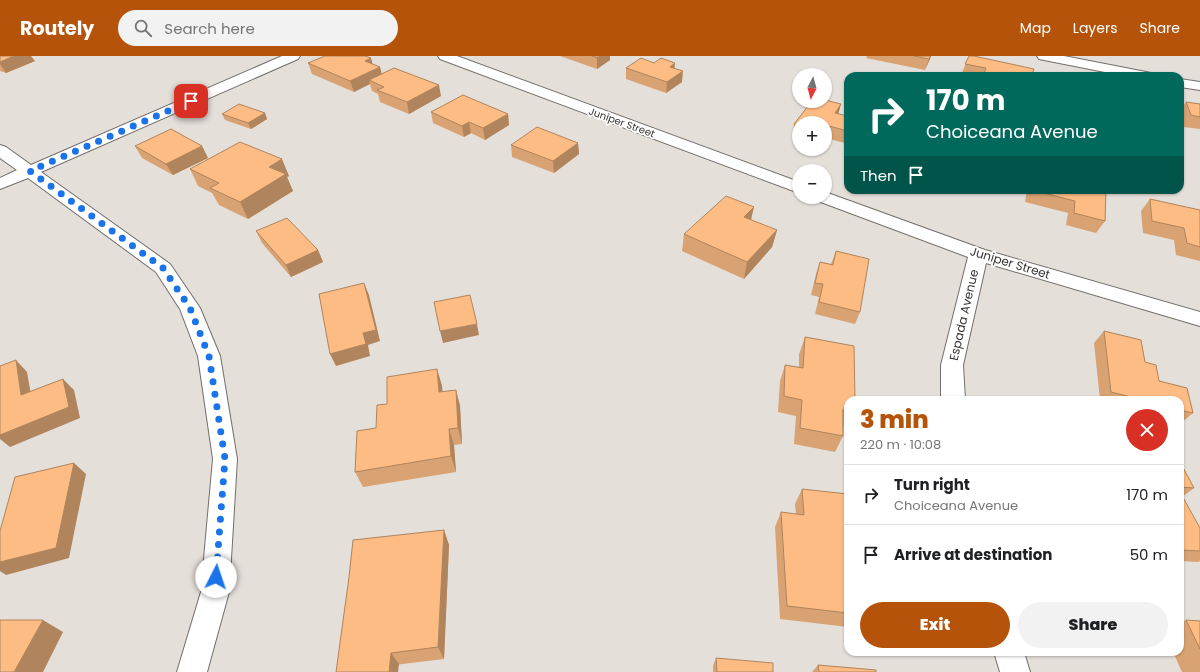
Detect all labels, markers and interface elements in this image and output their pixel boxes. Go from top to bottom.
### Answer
search box [118,10,398,46]
text: Routely [20,15,94,42]
icon: search [132,17,154,39]
text: Search here [164,18,255,39]
text: Map [1020,18,1051,38]
text: Layers [1073,18,1117,38]
text: Share [1139,18,1180,38]
north arrow [792,68,832,108]
map controls [792,68,832,204]
text: 170 m [926,81,1005,120]
pin [174,84,208,118]
icon: right [860,88,912,140]
icon: arrive [180,90,202,112]
street label: Juniper Street [587,104,657,141]
button: + [792,116,832,156]
text: Choiceana Avenue [926,119,1098,144]
button: − [792,164,832,204]
icon: arrive [905,164,927,186]
text: Then [860,165,897,186]
street label: Juniper Street [968,242,1052,283]
street label: Espada Avenue [945,268,982,362]
text: 3 min [860,403,929,436]
button: close [1126,409,1168,451]
text: 220 m · 10:08 [860,435,941,454]
text: Turn right [894,474,970,495]
icon: right [860,484,882,506]
text: 170 m [1126,484,1168,505]
text: Choiceana Avenue [894,496,1018,515]
icon: arrive [860,544,882,566]
text: Arrive at destination [894,544,1052,565]
text: 50 m [1130,544,1168,565]
position arrow [195,556,237,598]
button: Exit [860,602,1010,648]
button: Share [1018,602,1168,648]

